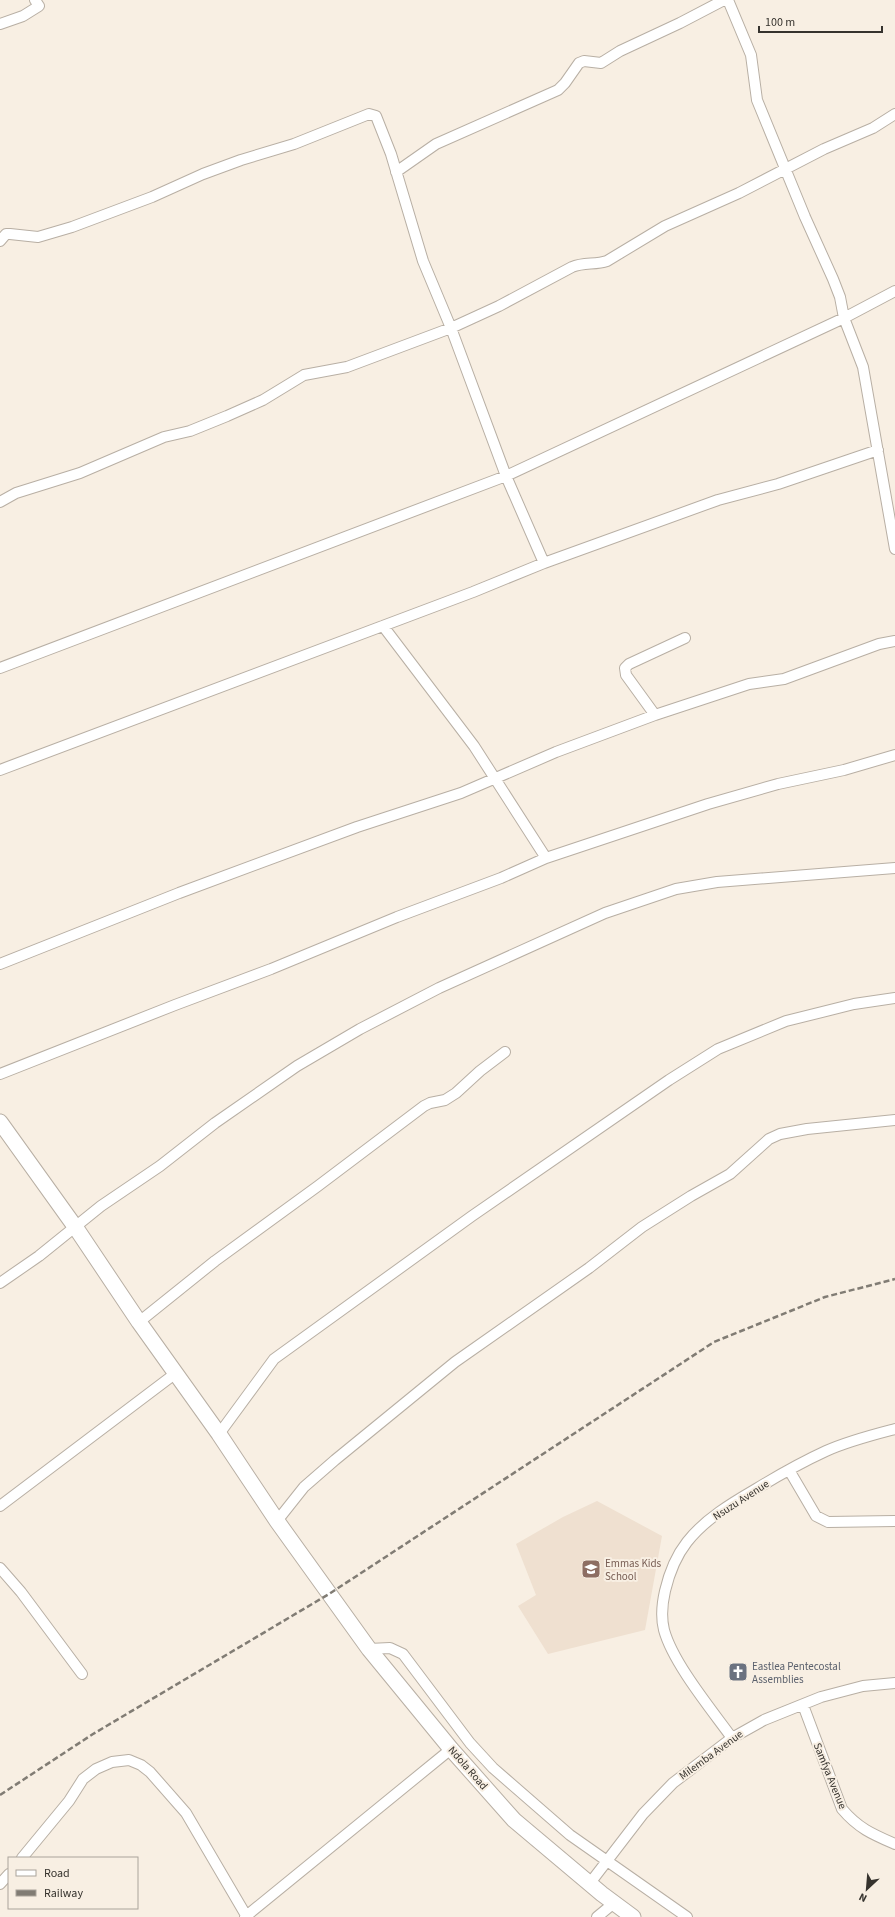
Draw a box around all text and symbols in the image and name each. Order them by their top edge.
scale bar [759,8,882,34]
text: 100 m [765,14,795,31]
street label: Nsuzu Avenue [710,1476,773,1524]
place label: Emmas Kids School [605,1556,662,1584]
school or university icon: Emmas Kids School [580,1558,602,1580]
place label: Eastlea Pentecostal Assemblies [752,1659,841,1687]
church icon: Eastlea Pentecostal Assemblies [727,1661,749,1683]
street label: Milemba Avenue [676,1726,746,1783]
street label: Samfya Avenue [810,1741,850,1812]
street label: Ndola Road [445,1743,491,1793]
legend [8,1857,138,1909]
text: Road [44,1865,70,1882]
north arrow [847,1869,887,1909]
text: Railway [44,1885,83,1902]
text: N [856,1889,869,1906]

